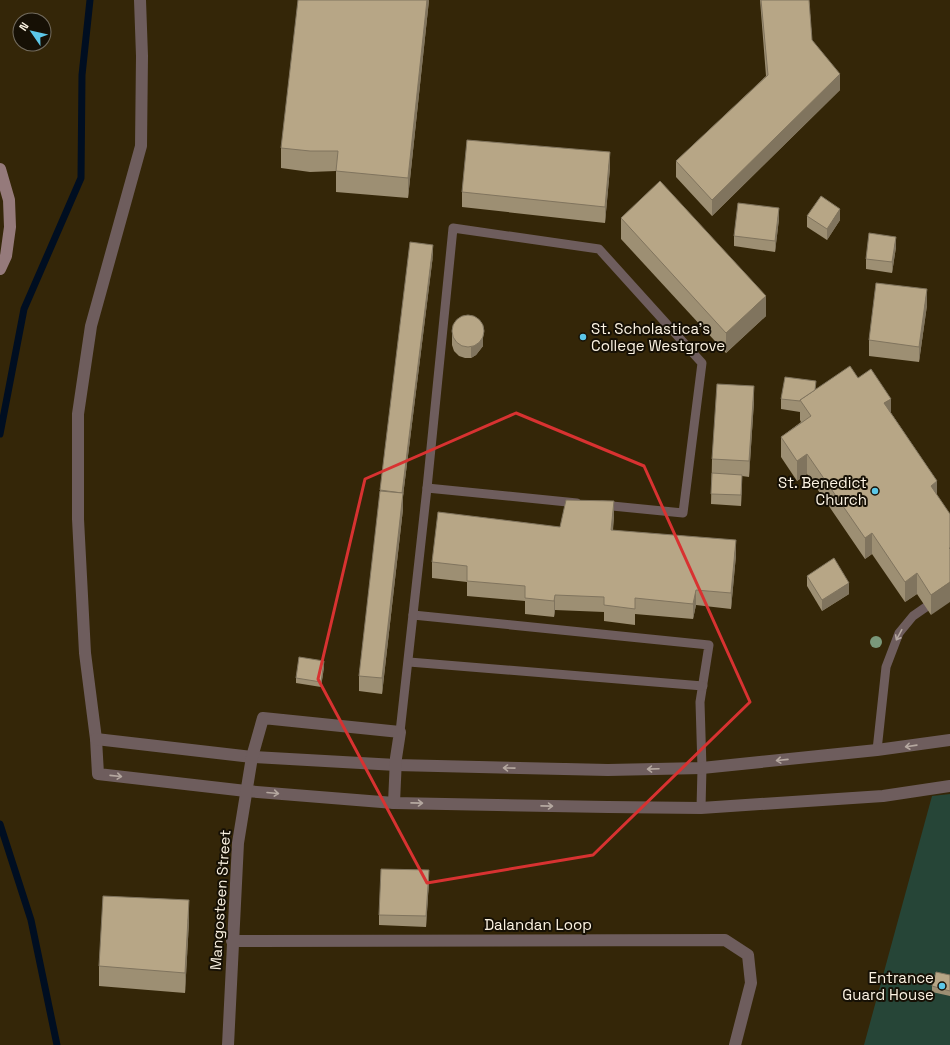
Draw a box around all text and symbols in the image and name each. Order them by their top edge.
north arrow [12,12,52,52]
text: N [16,19,32,33]
place label: St. Scholastica's College Westgrove [591,319,725,355]
marker: St. Scholastica's College Westgrove [578,332,588,342]
place label: St. Benedict Church [778,473,867,509]
marker: St. Benedict Church [870,486,880,496]
one-way arrow [895,629,902,641]
one-way arrow [905,742,918,749]
one-way arrow [776,756,789,763]
one-way arrow [503,764,516,772]
one-way arrow [647,765,660,773]
one-way arrow [109,773,122,780]
one-way arrow [266,790,279,797]
one-way arrow [410,799,423,807]
one-way arrow [540,802,553,810]
street label: Mangosteen Street [206,829,234,971]
street label: Dalandan Loop [484,915,592,934]
place label: Entrance Guard House [842,968,934,1004]
marker: Entrance Guard House [937,981,947,991]

